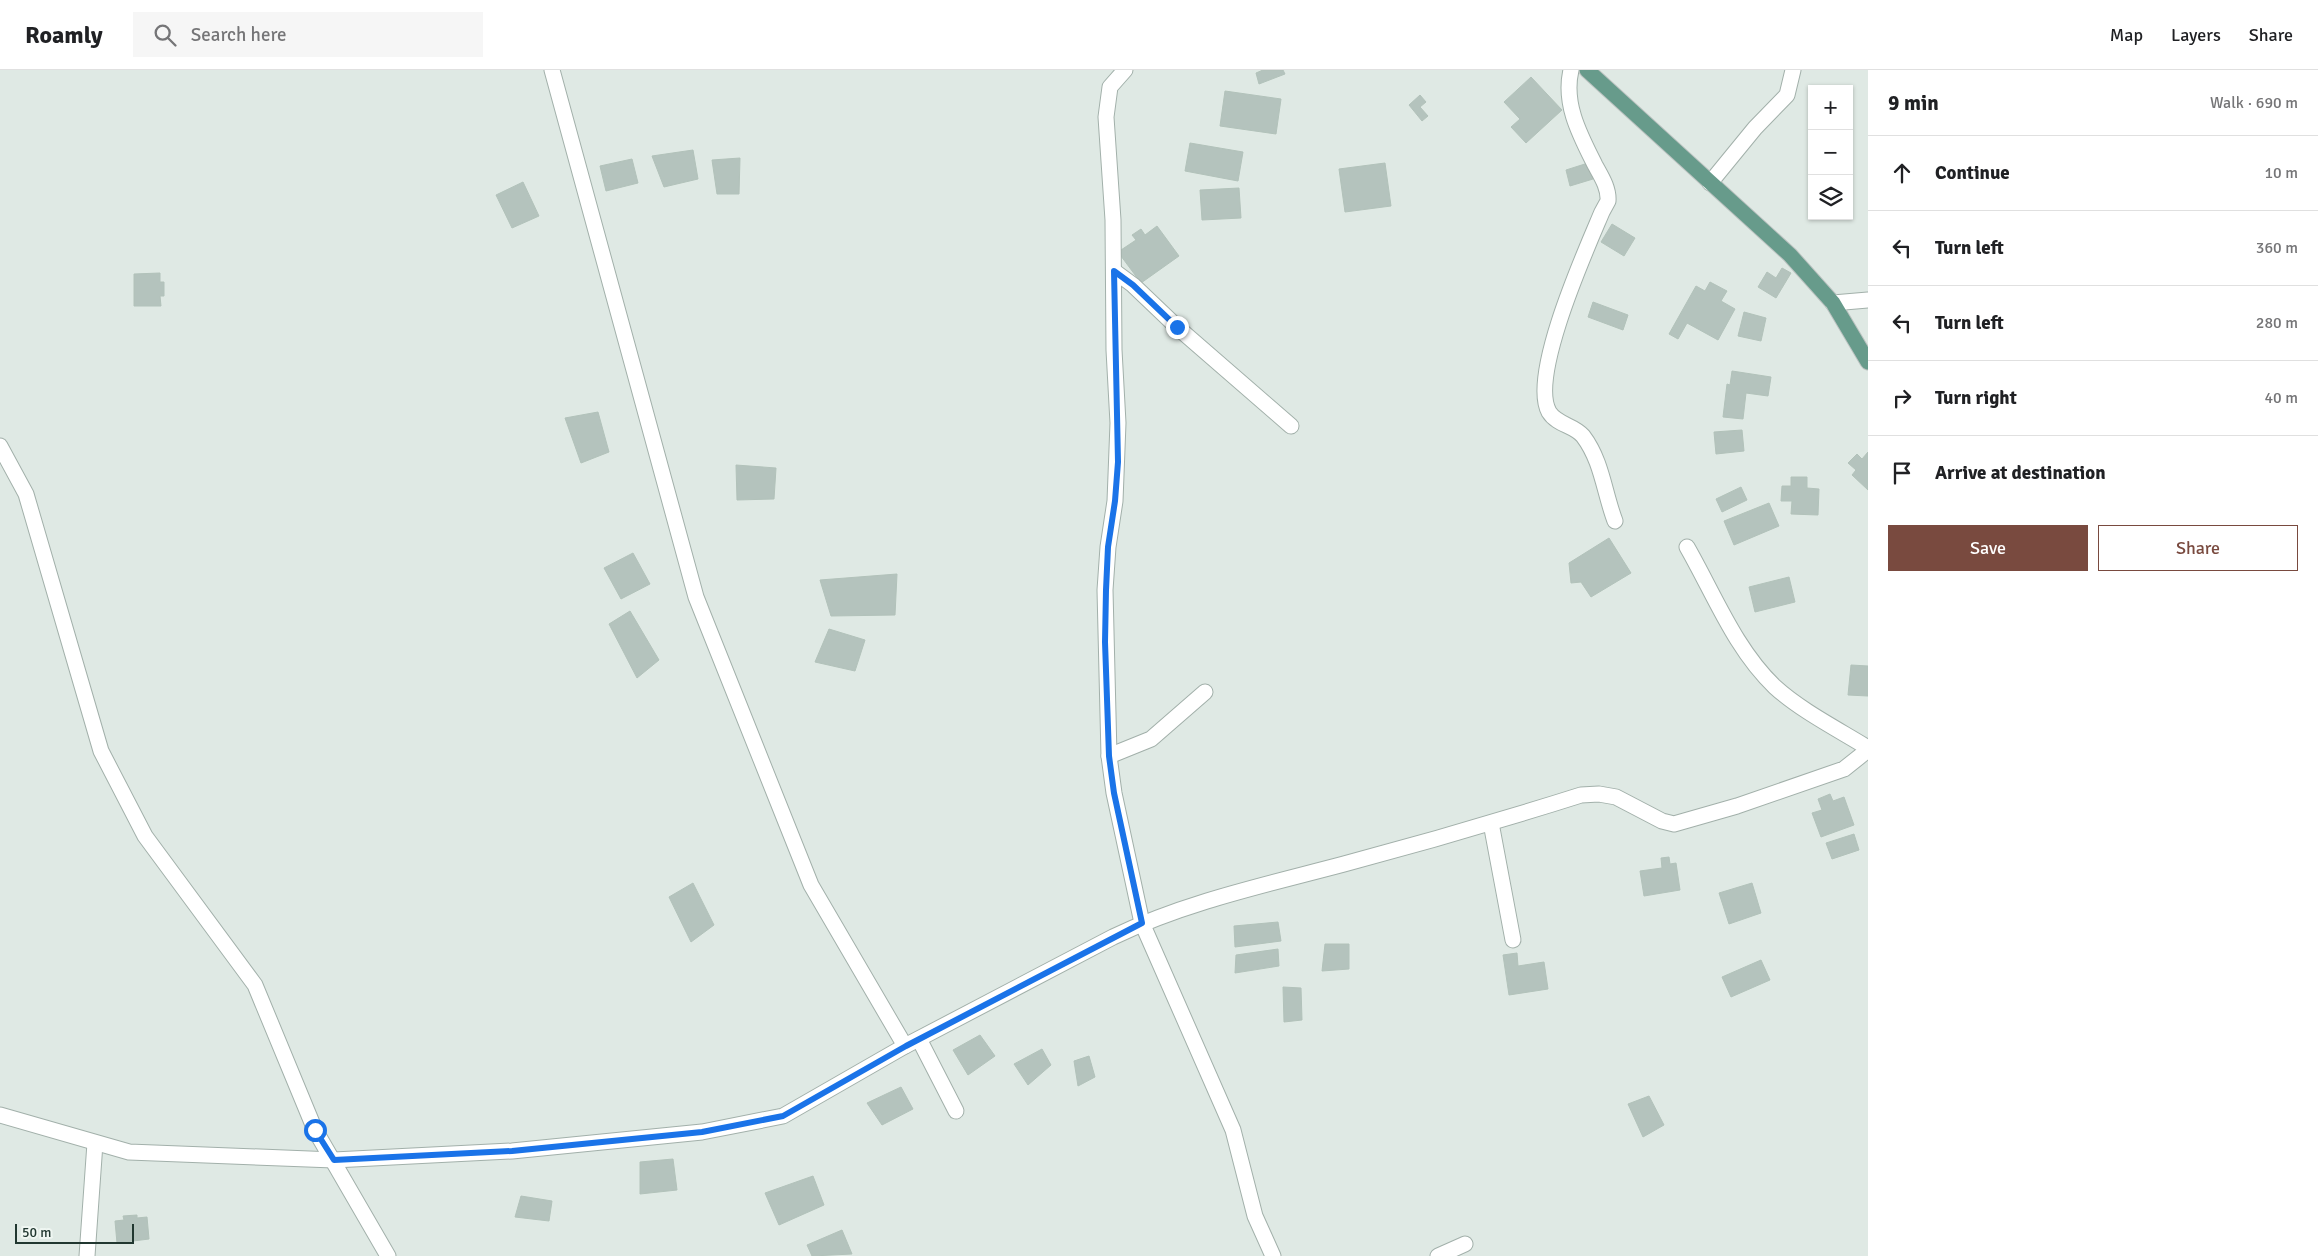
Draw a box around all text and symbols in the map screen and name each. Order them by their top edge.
search box [133,12,483,57]
text: Roamly [25,20,103,50]
icon: search [151,21,179,49]
text: Search here [191,23,287,47]
text: Map [2110,24,2143,46]
text: Layers [2171,24,2221,46]
text: Share [2249,24,2293,46]
map controls [1808,85,1853,220]
button: + [1808,85,1853,130]
text: 9 min [1888,90,1939,116]
text: Walk · 690 m [2210,93,2298,113]
button: − [1808,130,1853,175]
icon: ahead [1888,159,1916,187]
text: Continue [1935,161,2010,185]
text: 10 m [2264,163,2298,183]
button: layers [1808,175,1853,220]
icon: left [1888,234,1916,262]
text: Turn left [1935,236,2004,260]
text: 360 m [2256,238,2298,258]
icon: left [1888,309,1916,337]
text: Turn left [1935,311,2004,335]
text: 280 m [2256,313,2298,333]
route end [1166,316,1189,339]
icon: right [1888,384,1916,412]
text: Turn right [1935,386,2017,410]
text: 40 m [2264,388,2298,408]
icon: arrive [1888,459,1916,487]
text: Arrive at destination [1935,461,2106,485]
button: Save [1888,525,2088,571]
button: Share [2098,525,2298,571]
route start [304,1119,327,1142]
scale bar [15,1221,134,1244]
text: 50 m [22,1224,51,1241]

